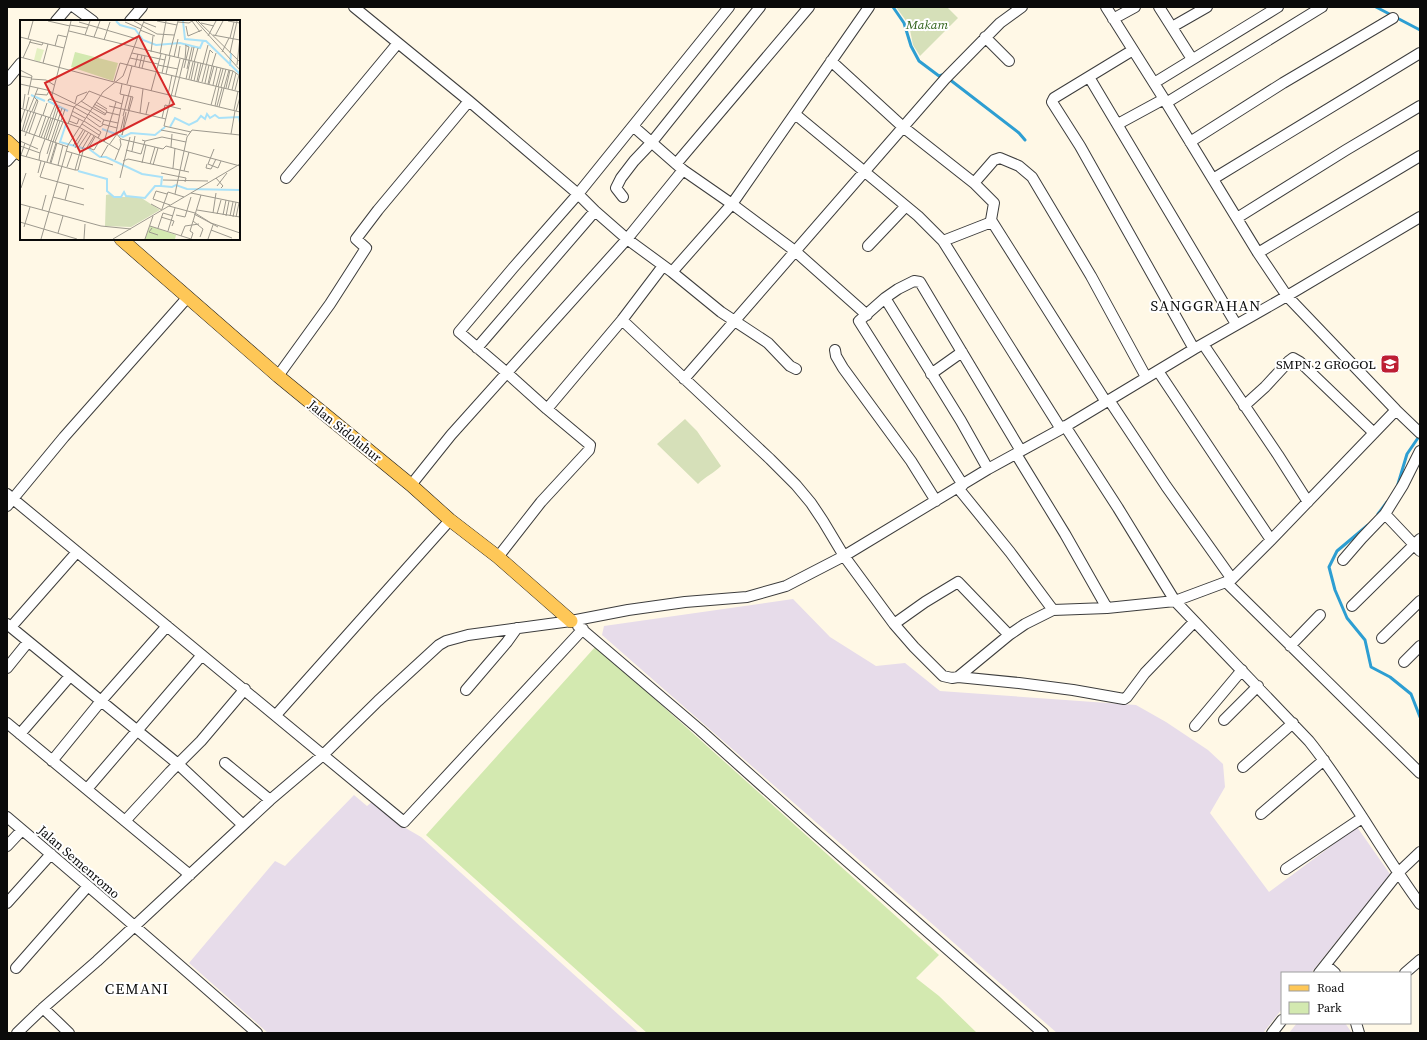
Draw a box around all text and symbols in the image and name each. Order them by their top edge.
park label: Makam [905,16,948,33]
inset map [20,20,240,240]
district label: SANGGRAHAN [1151,295,1261,316]
school or university icon: SMPN 2 GROGOL [1379,353,1401,375]
place label: SMPN 2 GROGOL [1276,356,1376,373]
street label: Jalan Sidoluhur [304,396,385,466]
street label: Jalan Semenromo [34,821,124,902]
legend [1281,972,1411,1024]
district label: CEMANI [105,978,169,999]
text: Road [1317,980,1344,996]
text: Park [1317,1000,1342,1016]

